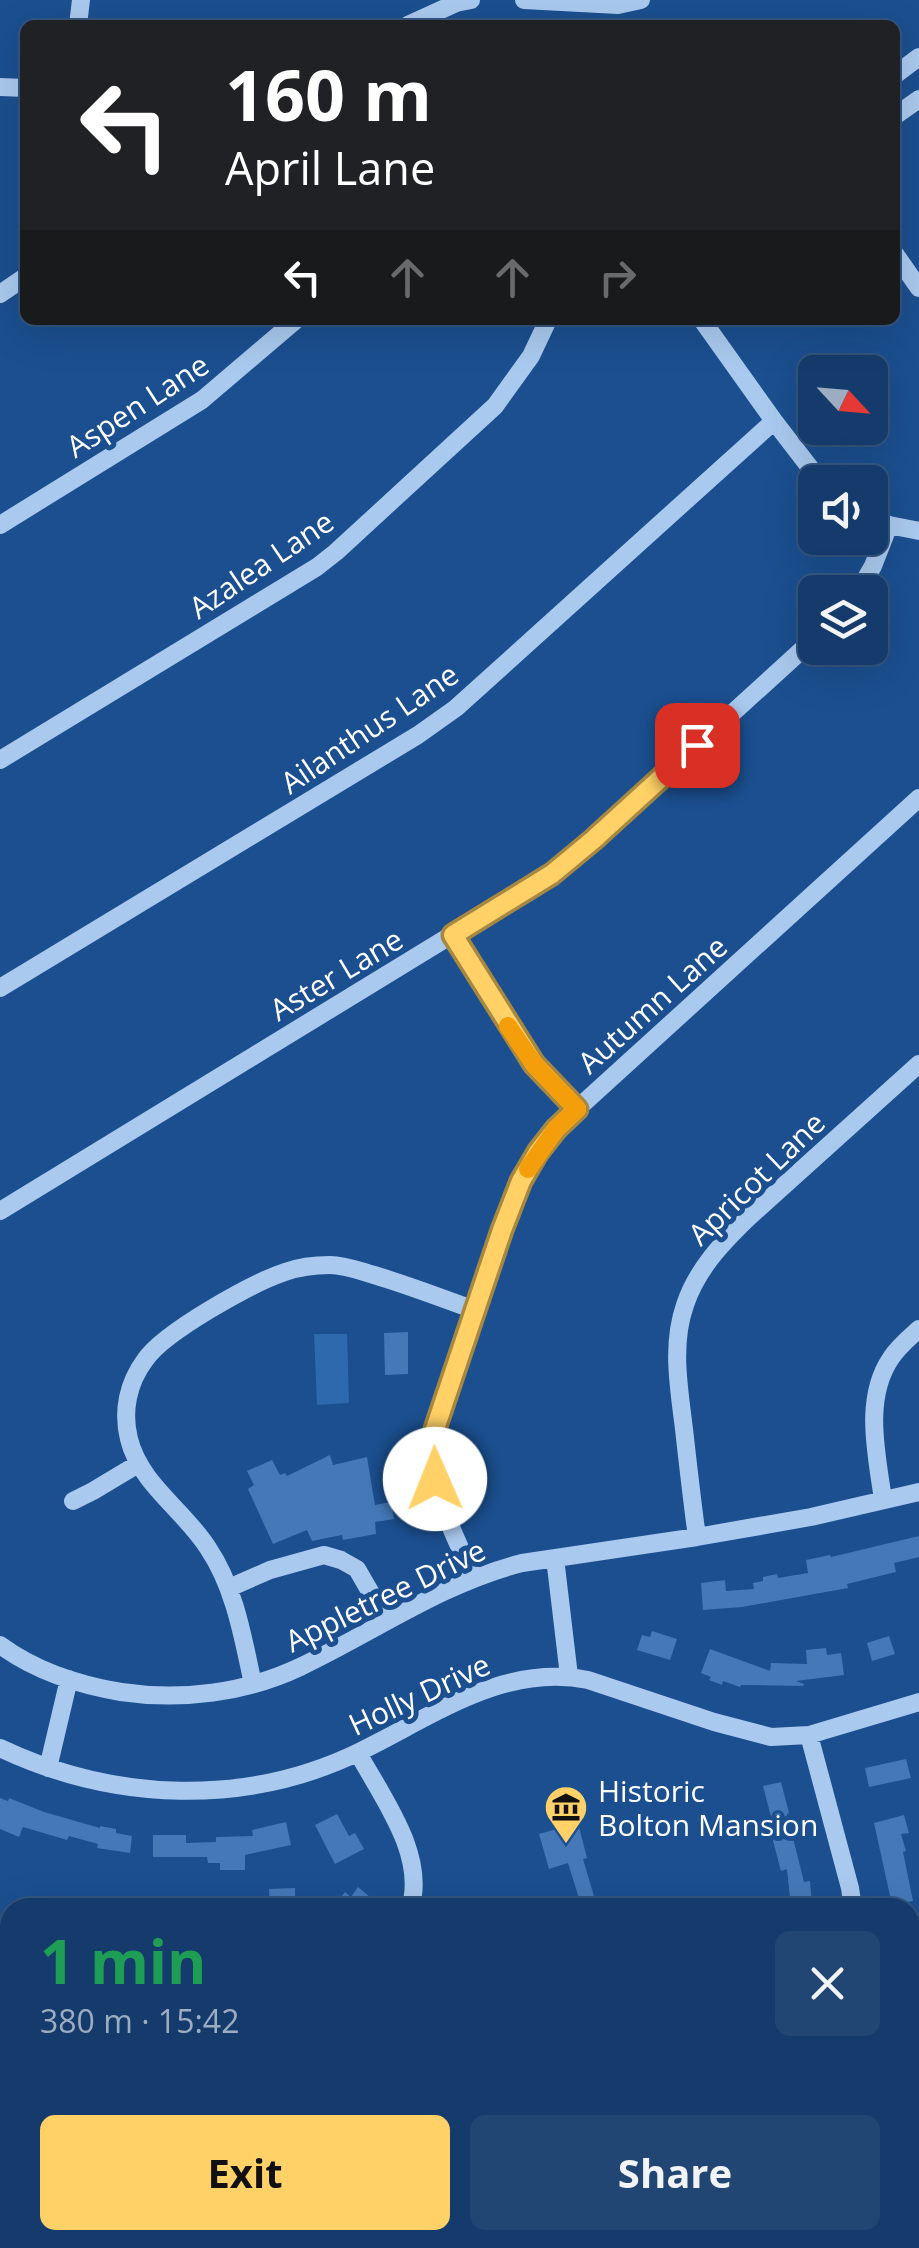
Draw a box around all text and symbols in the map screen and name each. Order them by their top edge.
text: 160 m [225,46,432,142]
icon: left [60,60,190,190]
text: April Lane [225,137,435,198]
icon: left [275,250,330,305]
icon: ahead [380,250,435,305]
icon: ahead [485,250,540,305]
icon: right [590,250,645,305]
street label: Aspen Lane [58,344,216,466]
north arrow [798,355,888,445]
map controls [798,355,888,665]
button: sound [798,465,888,555]
street label: Azalea Lane [181,501,341,627]
button: layers [798,575,888,665]
street label: Ailanthus Lane [272,653,466,803]
pin [655,703,740,788]
icon: arrive [670,718,725,773]
street label: Aster Lane [262,918,410,1030]
street label: Autumn Lane [568,926,736,1082]
street label: Apricot Lane [679,1102,833,1254]
position arrow [383,1427,487,1531]
street label: Appletree Drive [278,1529,492,1661]
street label: Holly Drive [342,1643,496,1745]
place label: Historic Bolton Mansion [598,1770,818,1845]
museum icon: Historic Bolton Mansion [543,1784,589,1845]
text: 1 min [40,1920,207,2002]
button: close [775,1931,880,2036]
text: 380 m · 15:42 [40,1999,239,2042]
button: Exit [40,2115,450,2230]
button: Share [470,2115,880,2230]

